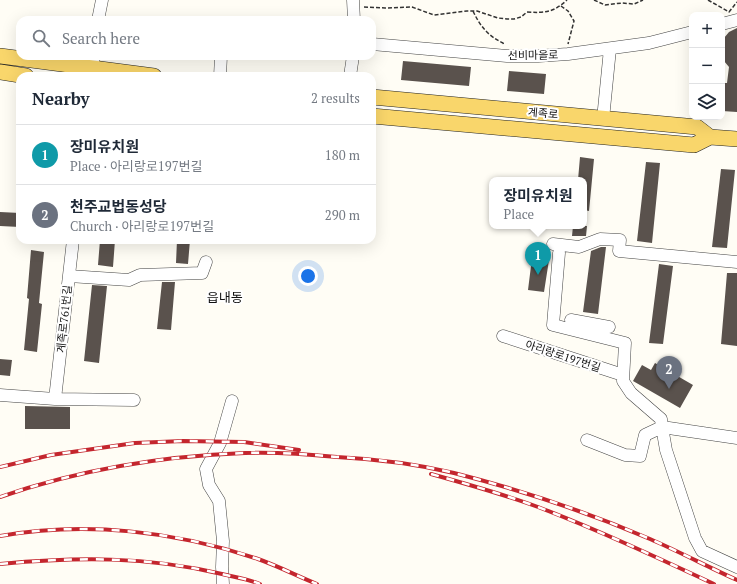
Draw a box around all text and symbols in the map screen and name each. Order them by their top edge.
map controls [689,12,725,120]
button: + [689,12,725,48]
search box [16,16,376,60]
icon: search [30,27,52,49]
text: Search here [62,28,140,48]
street label: 선비마을로 [508,48,558,62]
button: − [689,48,725,84]
button: layers [689,84,725,120]
text: Nearby [32,87,90,110]
text: 2 results [311,89,360,107]
street label: 계족로 [527,105,559,121]
text: 장미유치원 [70,136,139,156]
text: 1 [41,146,49,164]
text: 180 m [325,146,360,164]
text: Place · 아리랑로197번길 [70,157,203,175]
popup [489,177,587,229]
text: 장미유치원 [503,185,573,205]
text: 천주교법동성당 [70,196,167,216]
text: Place [503,205,534,223]
text: 2 [41,206,49,224]
text: 290 m [325,206,360,224]
text: Church · 아리랑로197번길 [70,217,214,235]
pin: 1 [525,242,551,275]
your location [298,266,318,286]
street label: 계족로761번길 [53,284,75,354]
district label: 읍내동 [207,288,243,306]
street label: 아리랑로197번길 [524,337,602,375]
pin: 2 [656,356,682,389]

